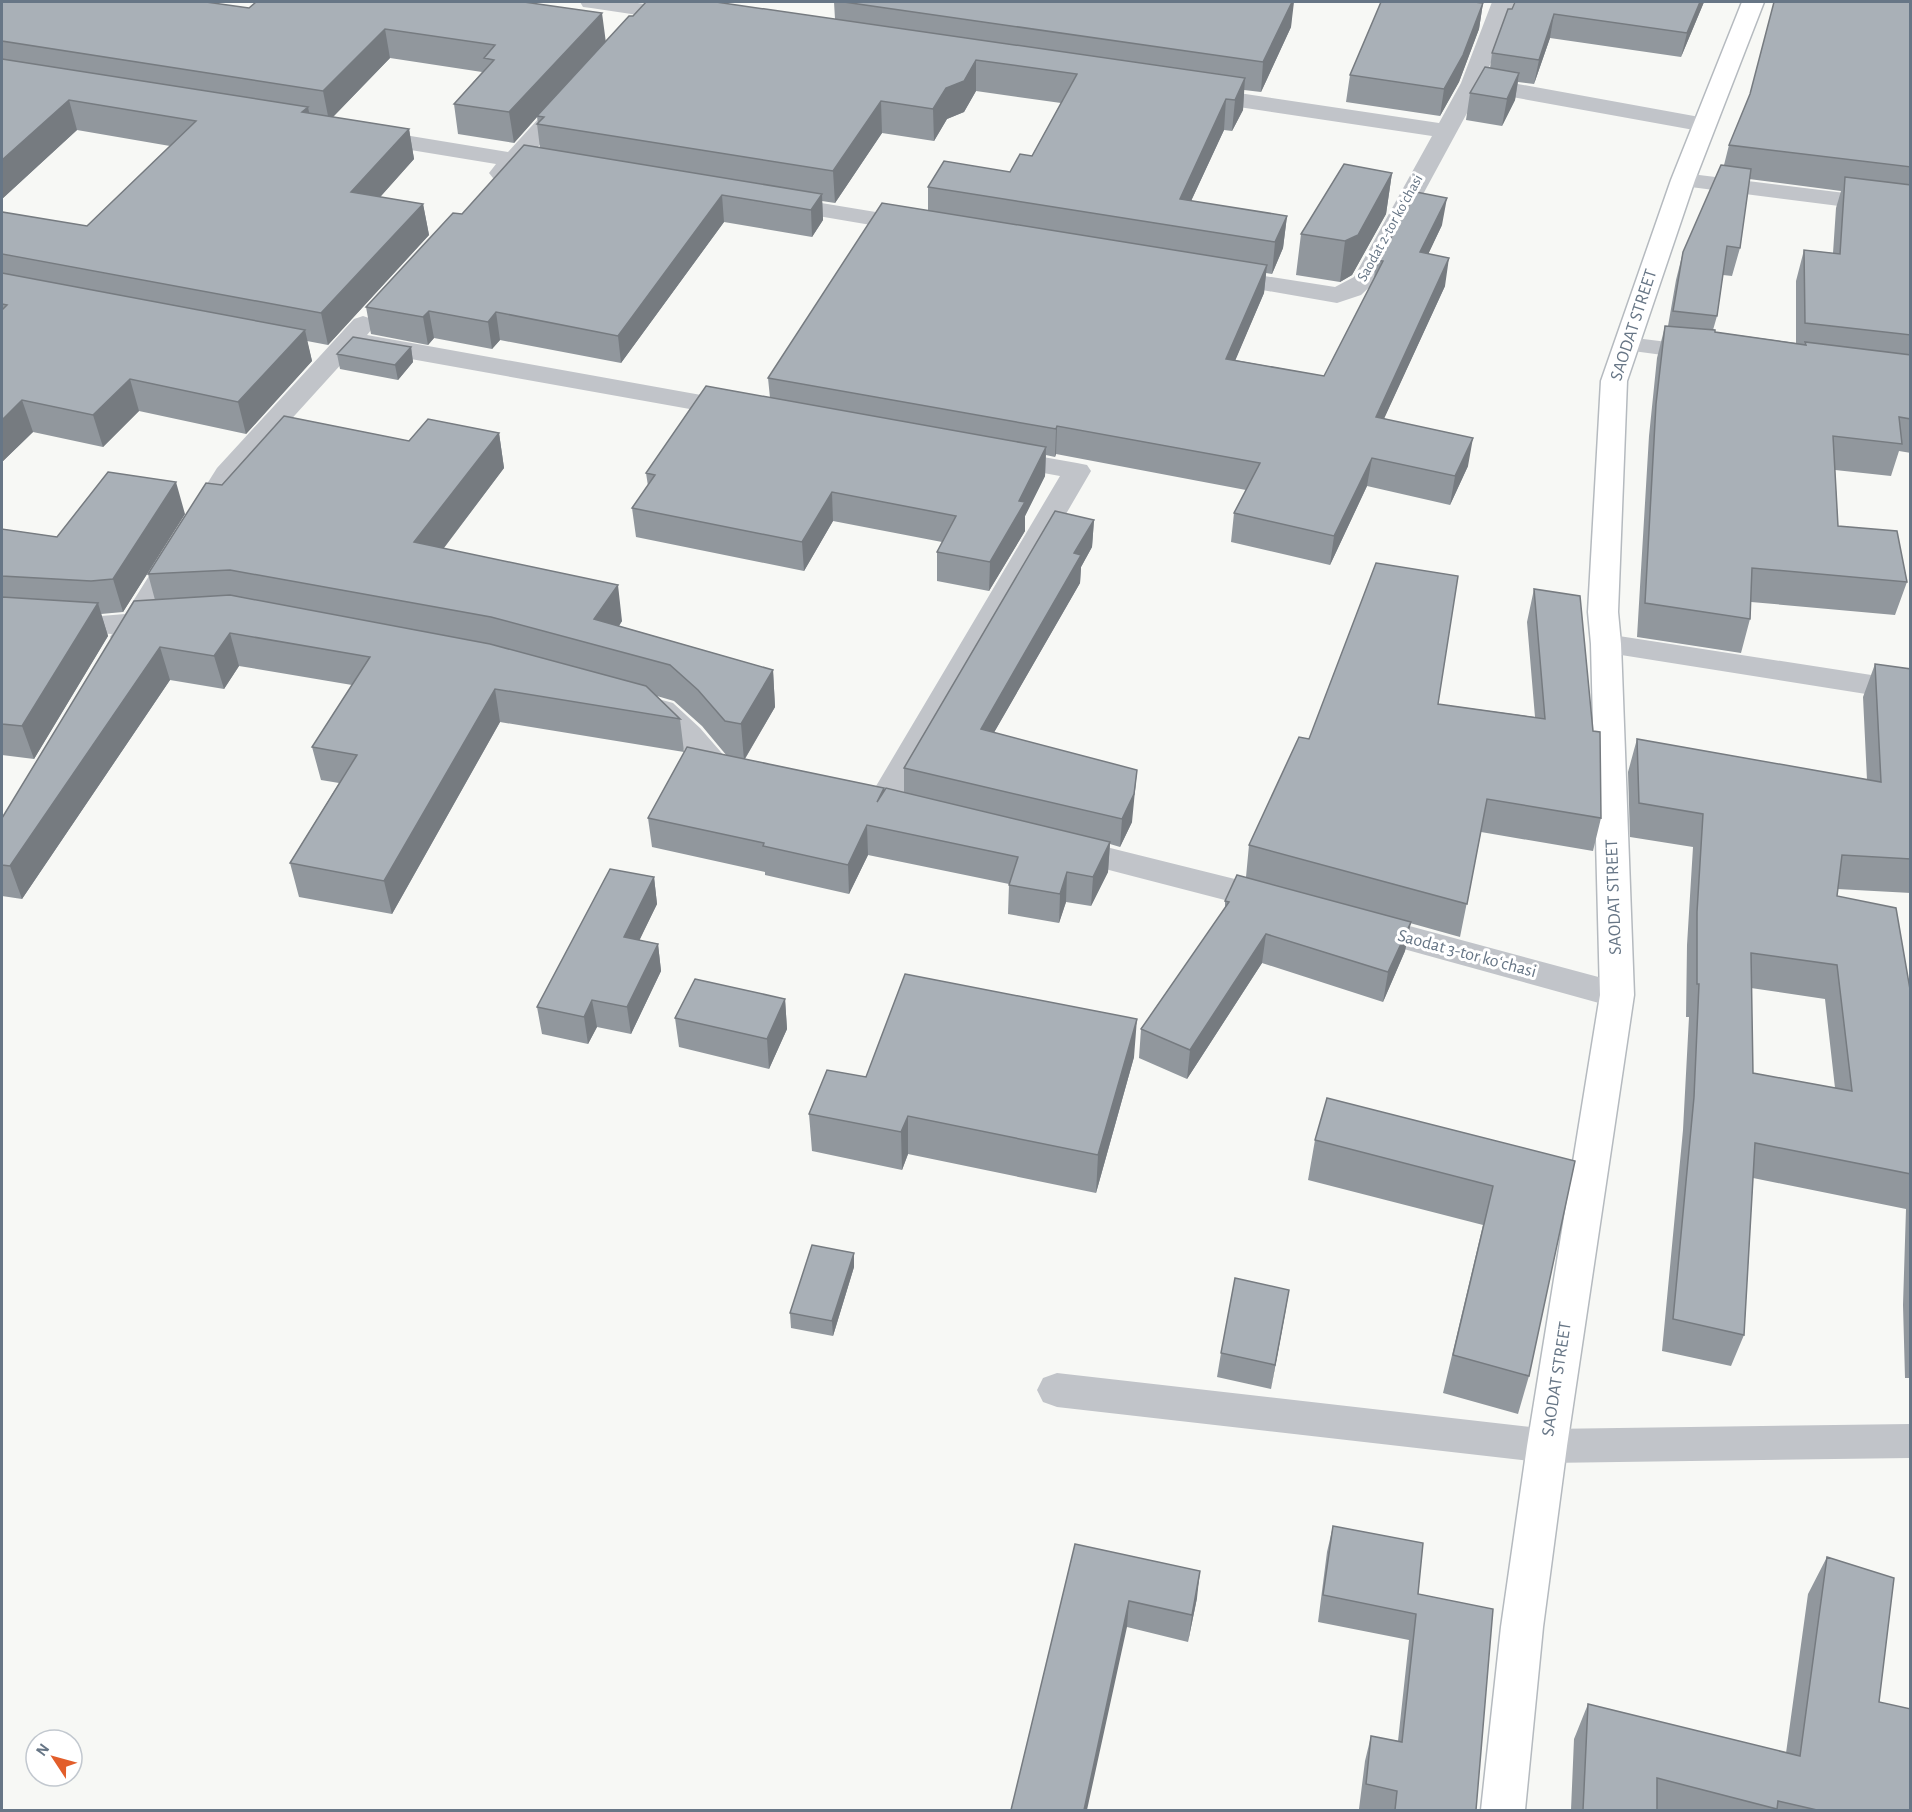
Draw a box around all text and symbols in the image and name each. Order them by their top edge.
street label: Saodat 2-tor koʻchasi [1354,172,1426,284]
street label: SAODAT STREET [1608,267,1661,383]
street label: SAODAT STREET [1603,839,1625,955]
street label: Saodat 3-tor koʻchasi [1396,927,1538,981]
street label: SAODAT STREET [1539,1320,1575,1438]
north arrow [24,1728,84,1788]
text: N [33,1741,52,1759]

